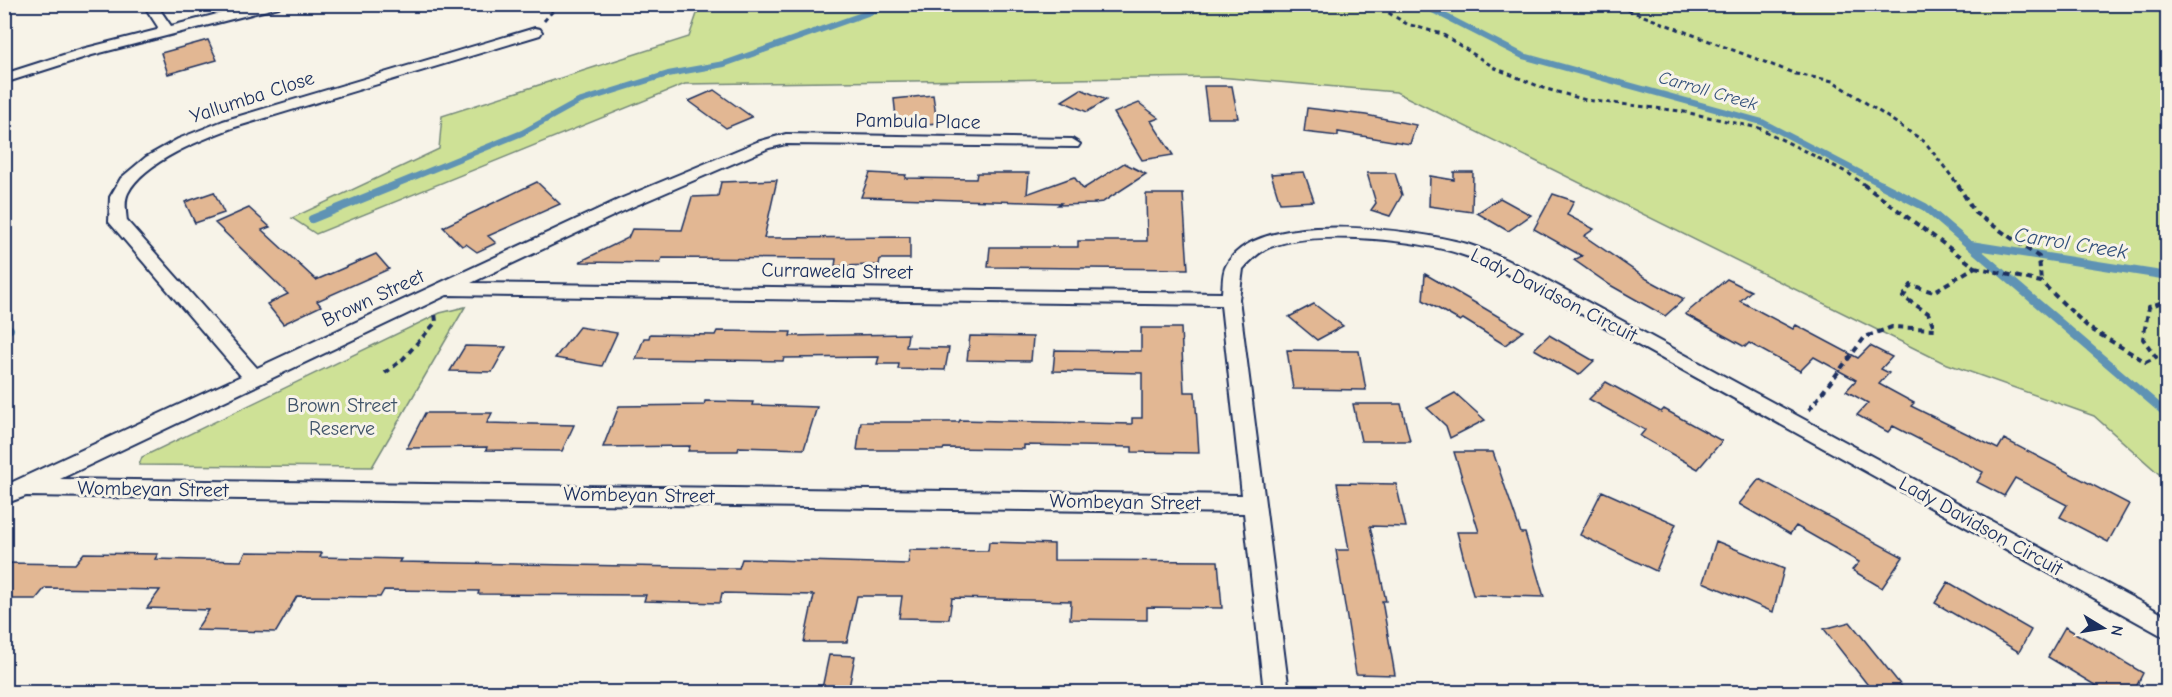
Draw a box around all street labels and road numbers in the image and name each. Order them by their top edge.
street label: Yallumba Close [187,66,317,128]
street label: Pambula Place [855,108,981,134]
street label: Lady Davidson Circuit [1467,243,1642,347]
street label: Curraweela Street [761,258,914,284]
street label: Brown Street [318,264,429,332]
street label: Lady Davidson Circuit [1895,471,2068,581]
street label: Wombeyan Street [77,476,230,502]
street label: Wombeyan Street [563,482,716,508]
street label: Wombeyan Street [1049,489,1202,515]

